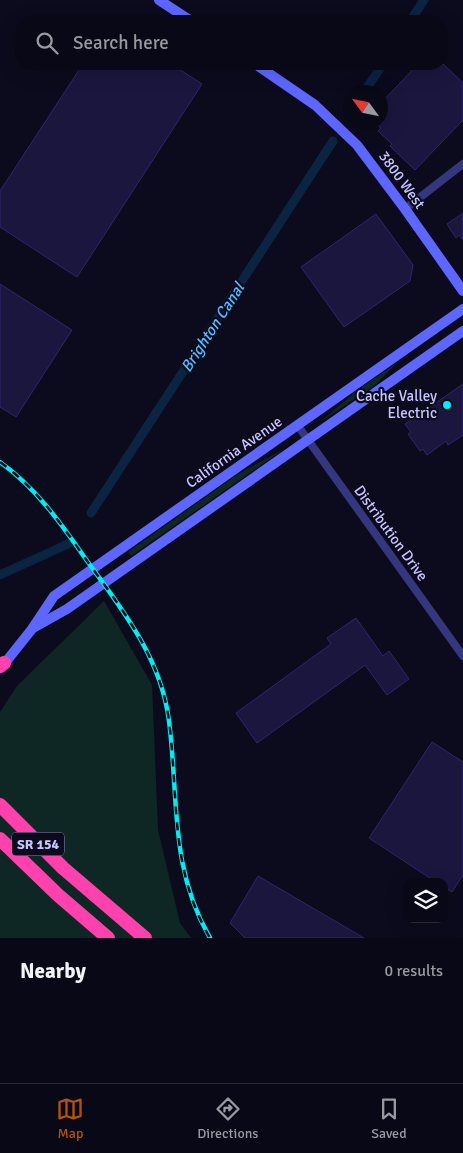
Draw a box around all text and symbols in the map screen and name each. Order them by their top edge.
search box [15,15,448,70]
icon: search [33,29,61,57]
text: Search here [73,31,169,55]
north arrow [343,85,388,130]
street label: 3800 West [375,148,429,212]
water label: Brighton Canal [177,278,250,376]
place label: Cache Valley Electric [356,387,437,422]
marker: Cache Valley Electric [441,399,453,411]
street label: California Avenue [182,412,286,492]
street label: Distribution Drive [350,482,432,584]
road number: SR 154 [12,832,64,856]
map controls [403,878,448,923]
button: layers [403,878,448,923]
text: Nearby [20,958,86,984]
text: 0 results [384,961,443,981]
tab: Map [56,1095,84,1142]
tab: Directions [197,1095,258,1142]
tab: Saved [371,1095,407,1142]

